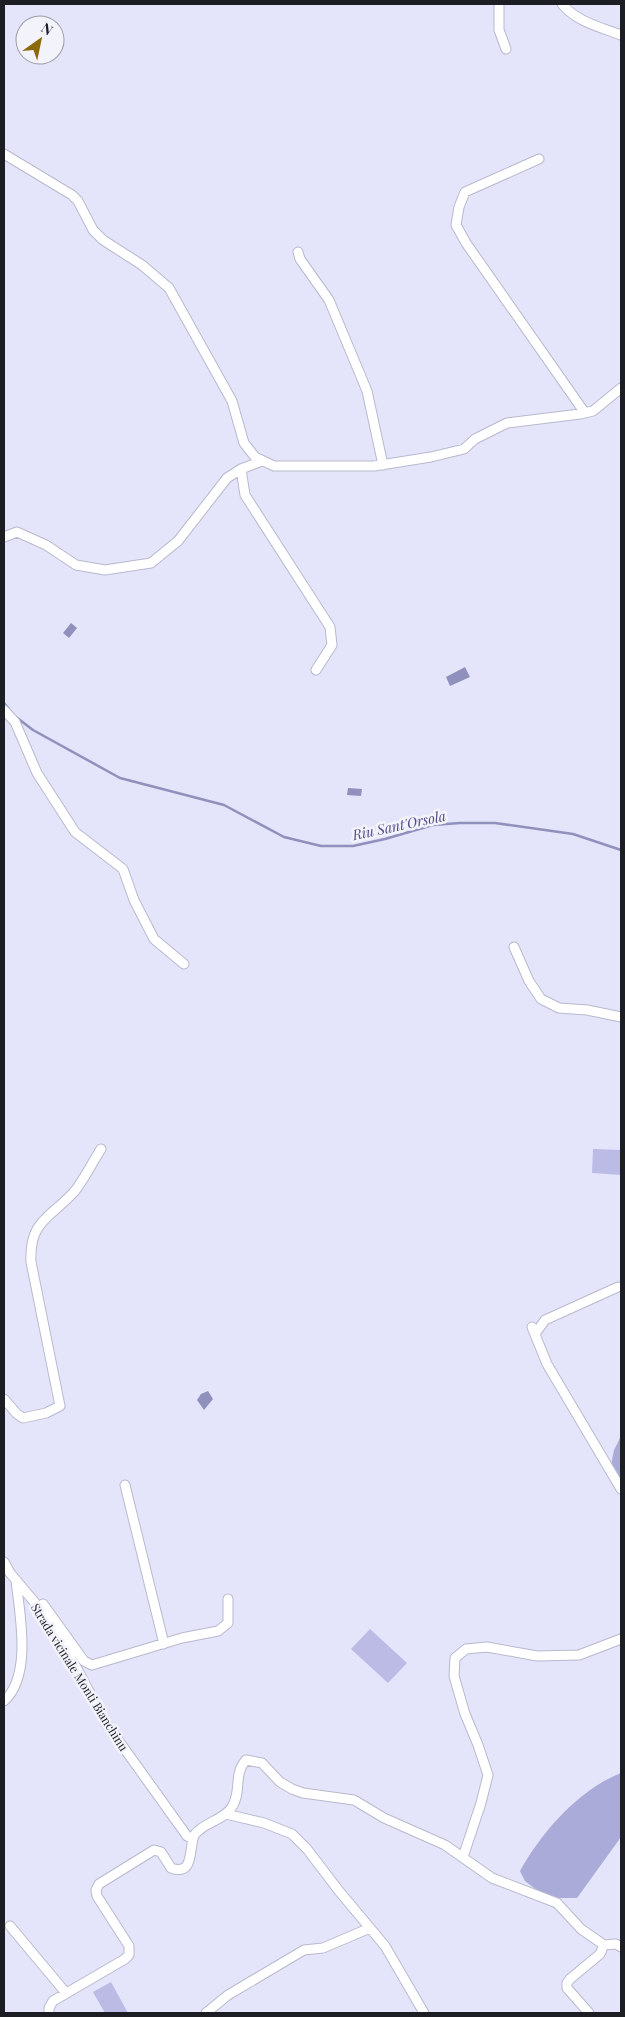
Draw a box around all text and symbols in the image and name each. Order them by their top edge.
north arrow [15,15,65,65]
text: N [38,18,57,39]
water label: Riu Sant'Orsola [350,806,447,844]
street label: Strada vicinale Monti Bianchinu [28,1600,132,1754]

